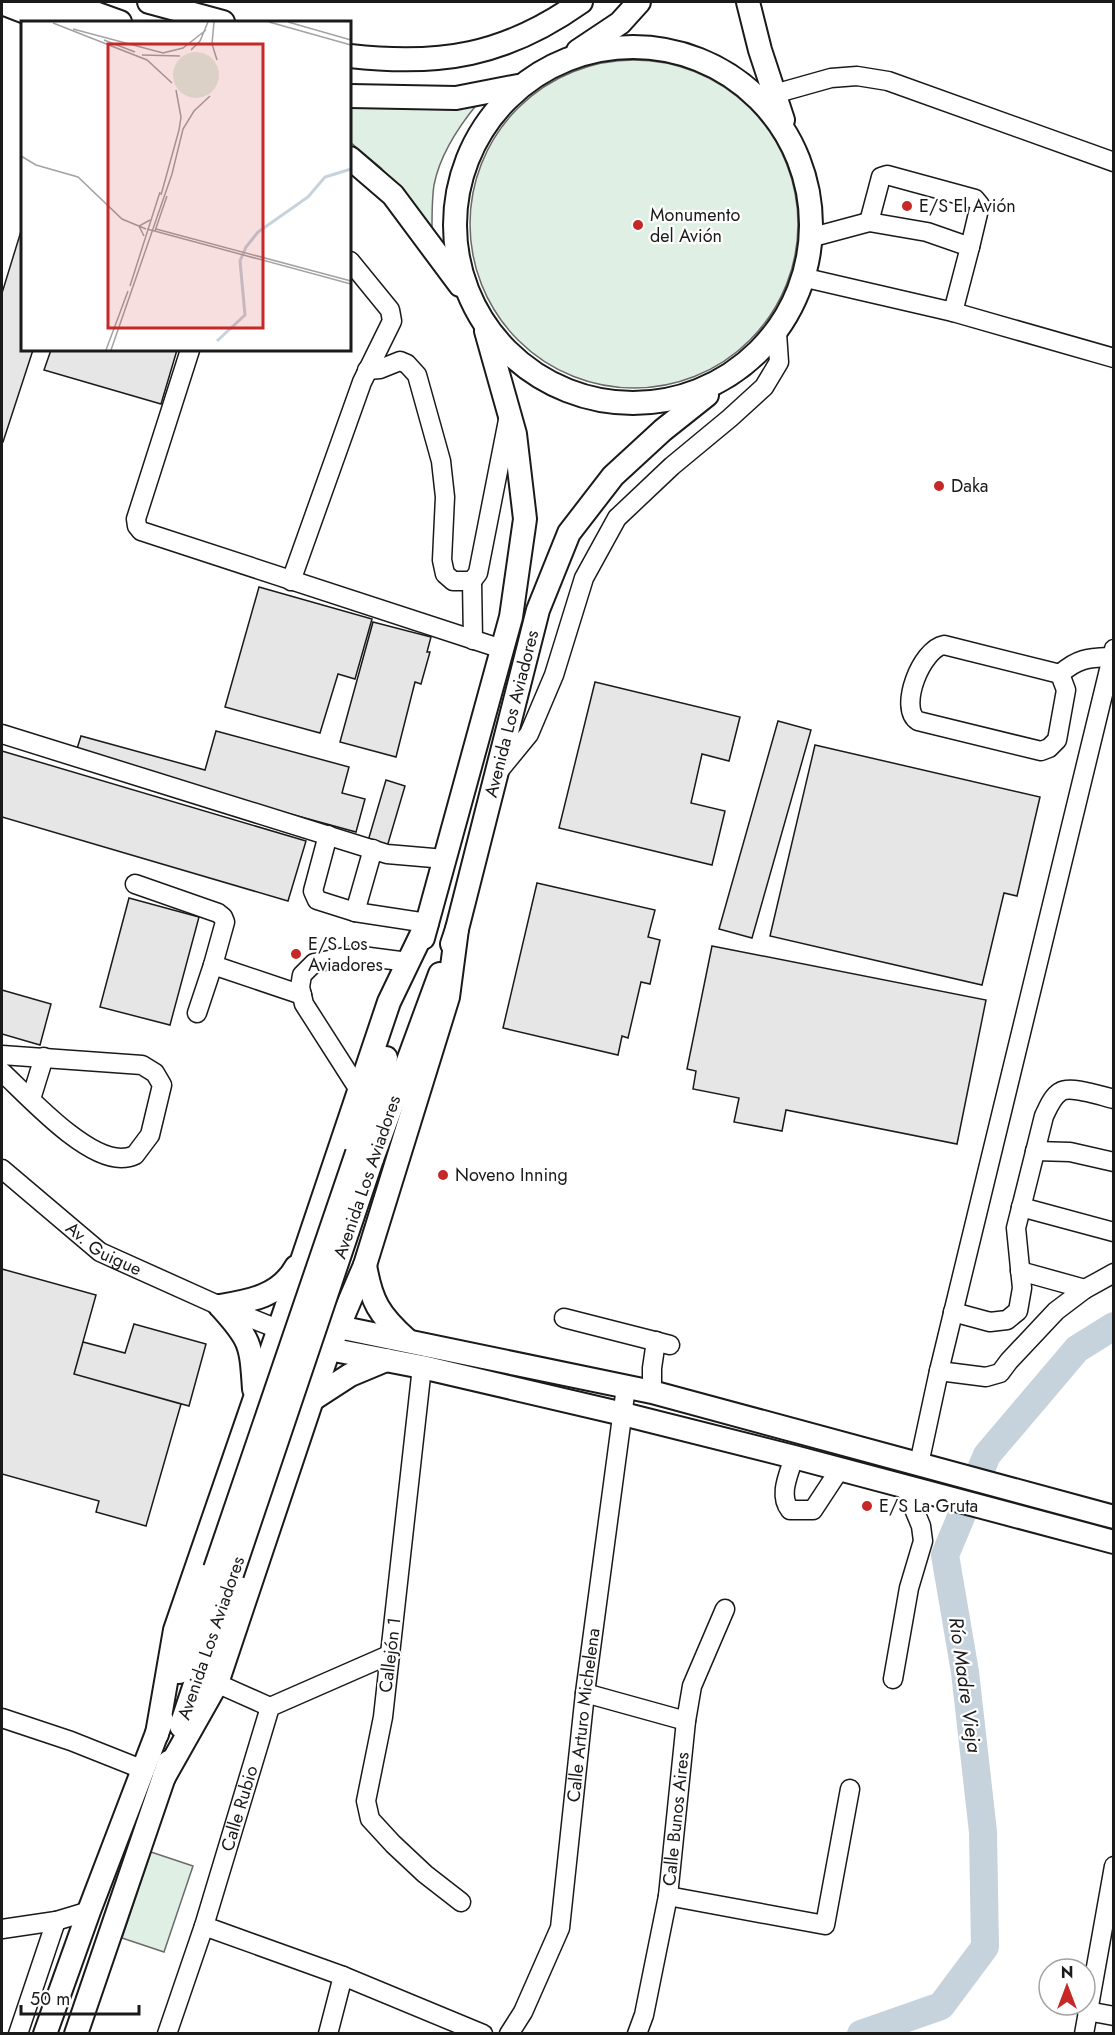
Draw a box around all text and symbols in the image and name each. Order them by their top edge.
inset map [21,21,351,351]
place label: E/S El Avión [919,193,1016,219]
marker: E/S El Avión [900,199,914,213]
place label: Monumento del Avión [650,202,740,249]
marker: Monumento del Avión [631,218,645,232]
place label: Daka [951,473,988,499]
marker: Daka [932,479,946,493]
street label: Avenida Los Aviadores [478,627,545,800]
place label: E/S Los Aviadores [308,931,383,978]
marker: E/S Los Aviadores [289,947,303,961]
street label: Avenida Los Aviadores [327,1092,407,1262]
place label: Noveno Inning [455,1162,568,1188]
marker: Noveno Inning [436,1168,450,1182]
street label: Av. Guigue [60,1215,146,1282]
place label: E/S La Gruta [879,1493,978,1519]
marker: E/S La Gruta [860,1499,874,1513]
street label: Avenida Los Aviadores [171,1553,251,1723]
water label: Río Madre Vieja [941,1615,989,1755]
street label: Callejón 1 [372,1616,408,1694]
street label: Calle Arturo Michelena [560,1626,607,1804]
street label: Calle Bunos Aires [656,1751,696,1887]
street label: Calle Rubio [214,1762,265,1854]
north arrow [1037,1957,1097,2017]
text: N [1061,1961,1073,1984]
scale bar [21,1978,140,2016]
text: 50 m [30,1986,70,2012]

